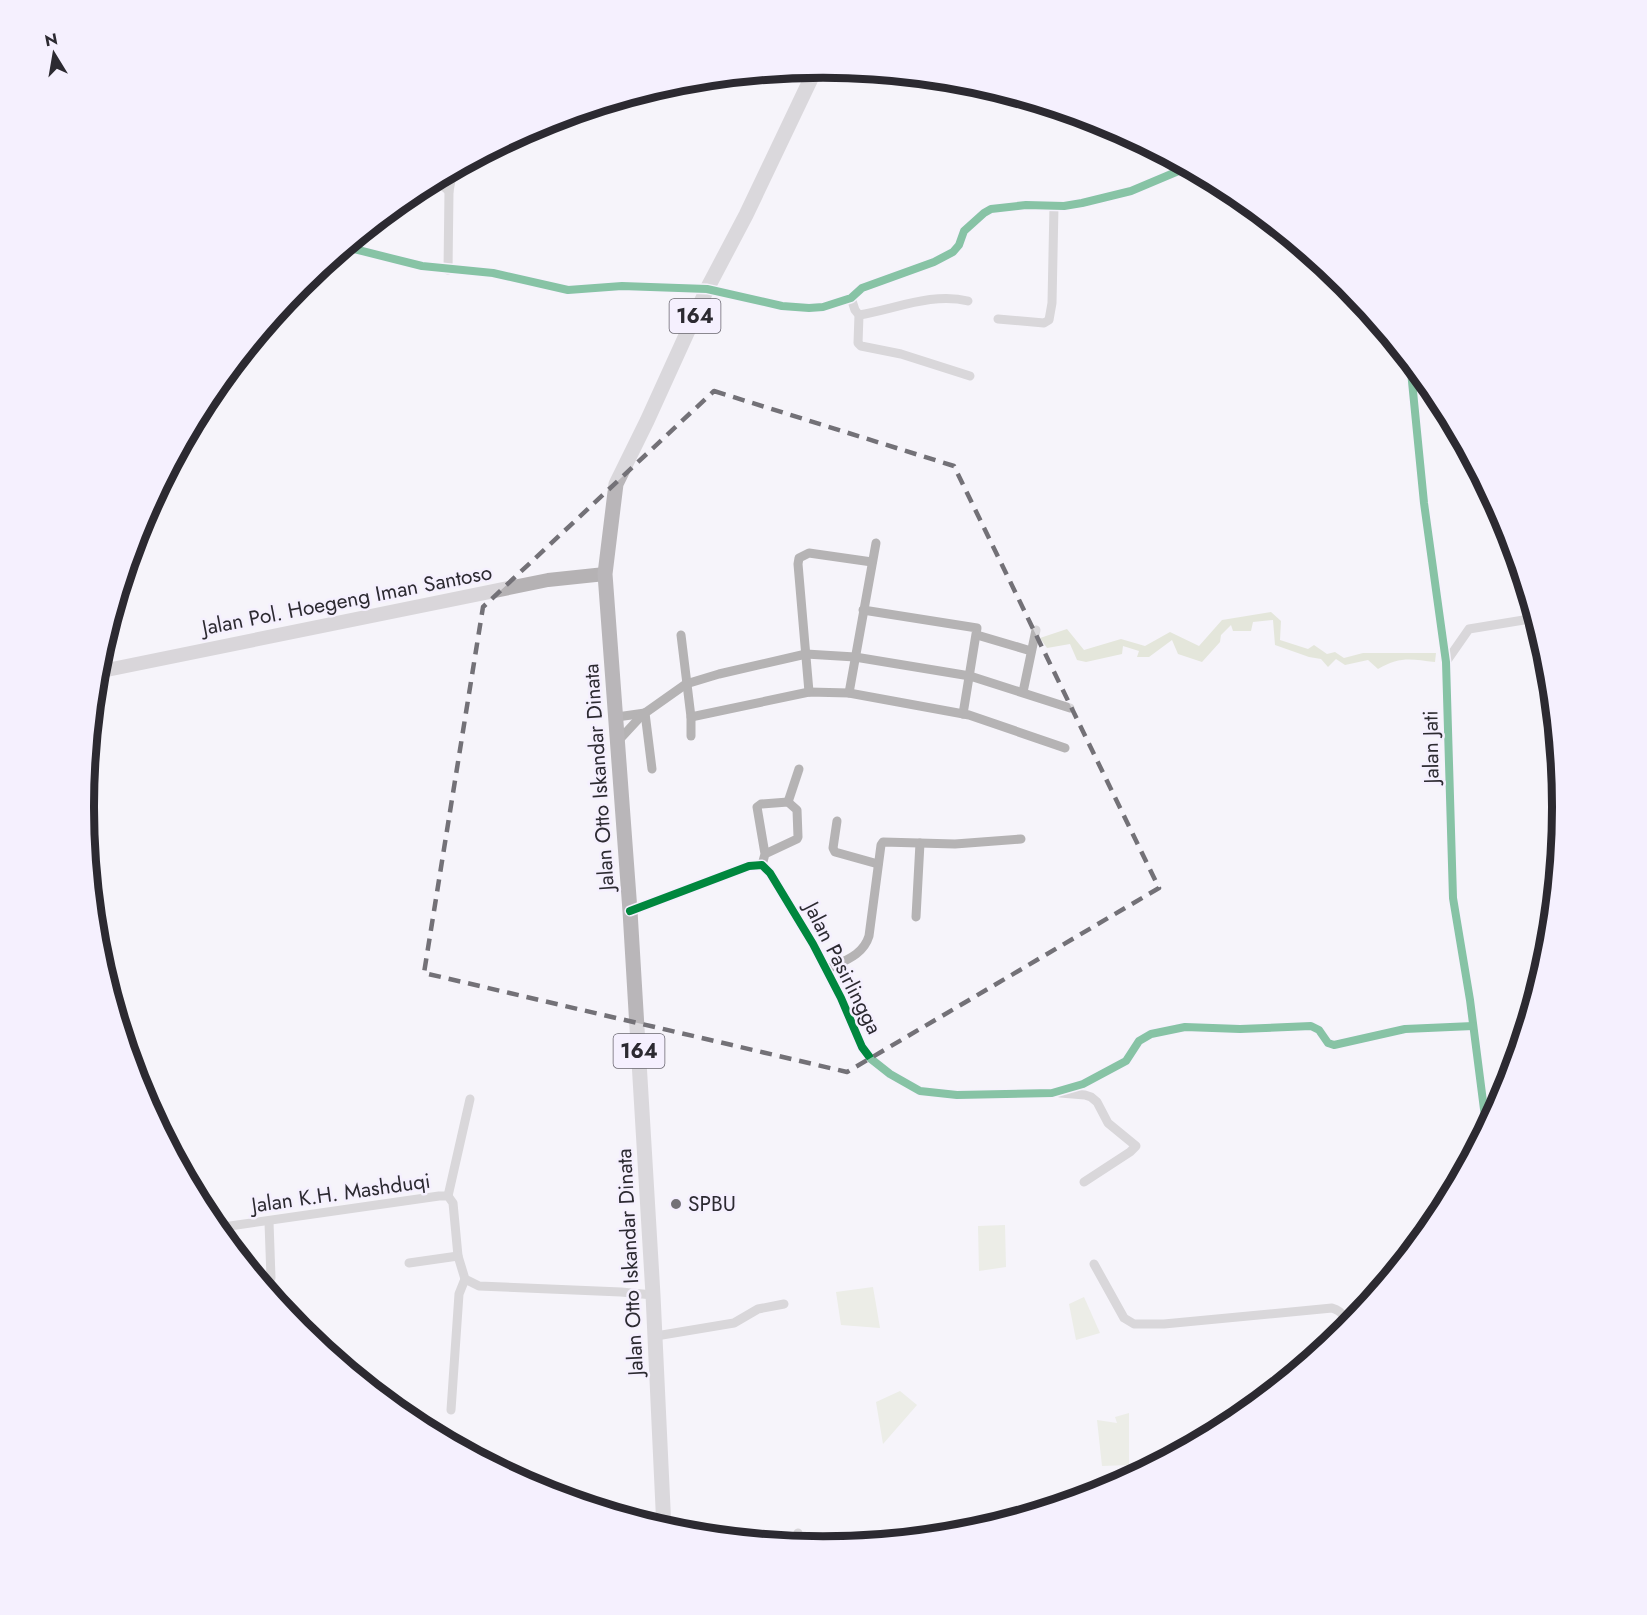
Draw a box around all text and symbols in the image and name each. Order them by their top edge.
north arrow [24,24,84,84]
text: N [43,27,60,52]
road number: 164 [670,299,720,333]
street label: Jalan Pol. Hoegeng Iman Santoso [197,557,494,643]
street label: Jalan Otto Iskandar Dinata [576,663,622,894]
street label: Jalan Jati [1415,710,1447,787]
street label: Jalan Pasirlingga [795,894,889,1039]
road number: 164 [614,1034,664,1068]
street label: Jalan Otto Iskandar Dinata [609,1148,651,1379]
street label: Jalan K.H. Mashduqi [247,1166,432,1221]
place label: SPBU [688,1189,736,1219]
marker: SPBU [669,1197,683,1211]

